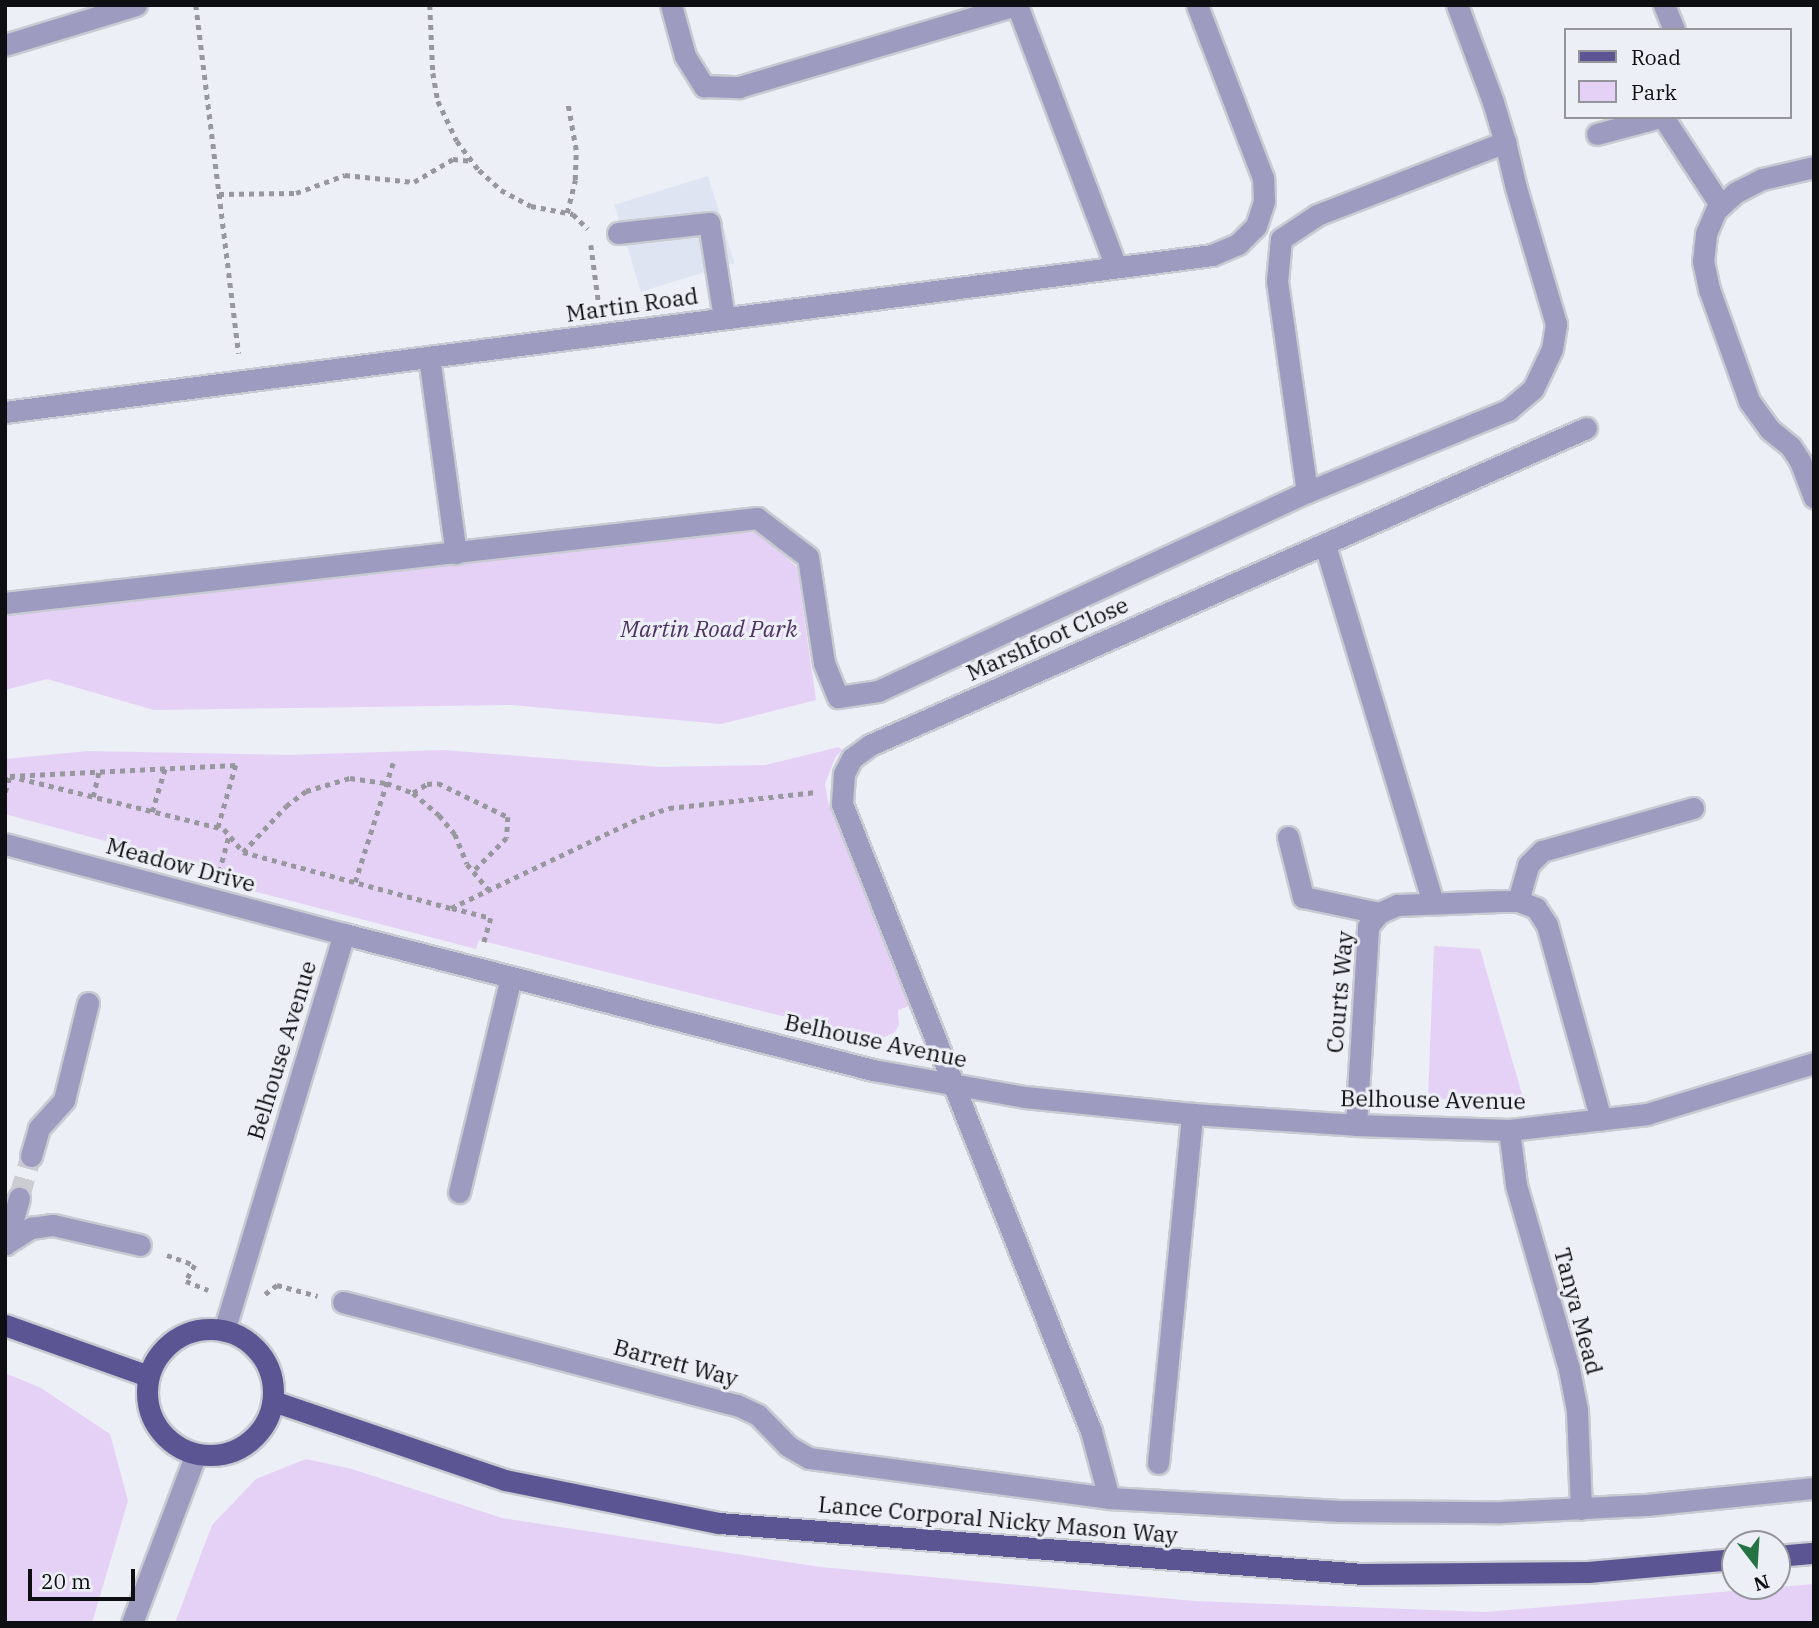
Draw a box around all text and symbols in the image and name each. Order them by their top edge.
legend [1563,28,1791,119]
text: Road [1631,43,1681,71]
text: Park [1631,78,1677,106]
street label: Martin Road [564,281,700,327]
street label: Marshfoot Close [962,590,1132,686]
park label: Martin Road Park [621,614,797,642]
street label: Meadow Drive [103,831,259,897]
street label: Courts Way [1320,930,1358,1054]
street label: Belhouse Avenue [241,957,321,1143]
street label: Belhouse Avenue [782,1007,970,1073]
street label: Belhouse Avenue [1340,1084,1526,1114]
street label: Tanya Mead [1549,1245,1609,1377]
street label: Barrett Way [611,1332,741,1392]
street label: Lance Corporal Nicky Mason Way [817,1490,1179,1548]
north arrow [1721,1530,1791,1600]
scale bar [32,1554,138,1598]
text: 20 m [41,1567,91,1595]
text: N [1751,1569,1772,1597]

